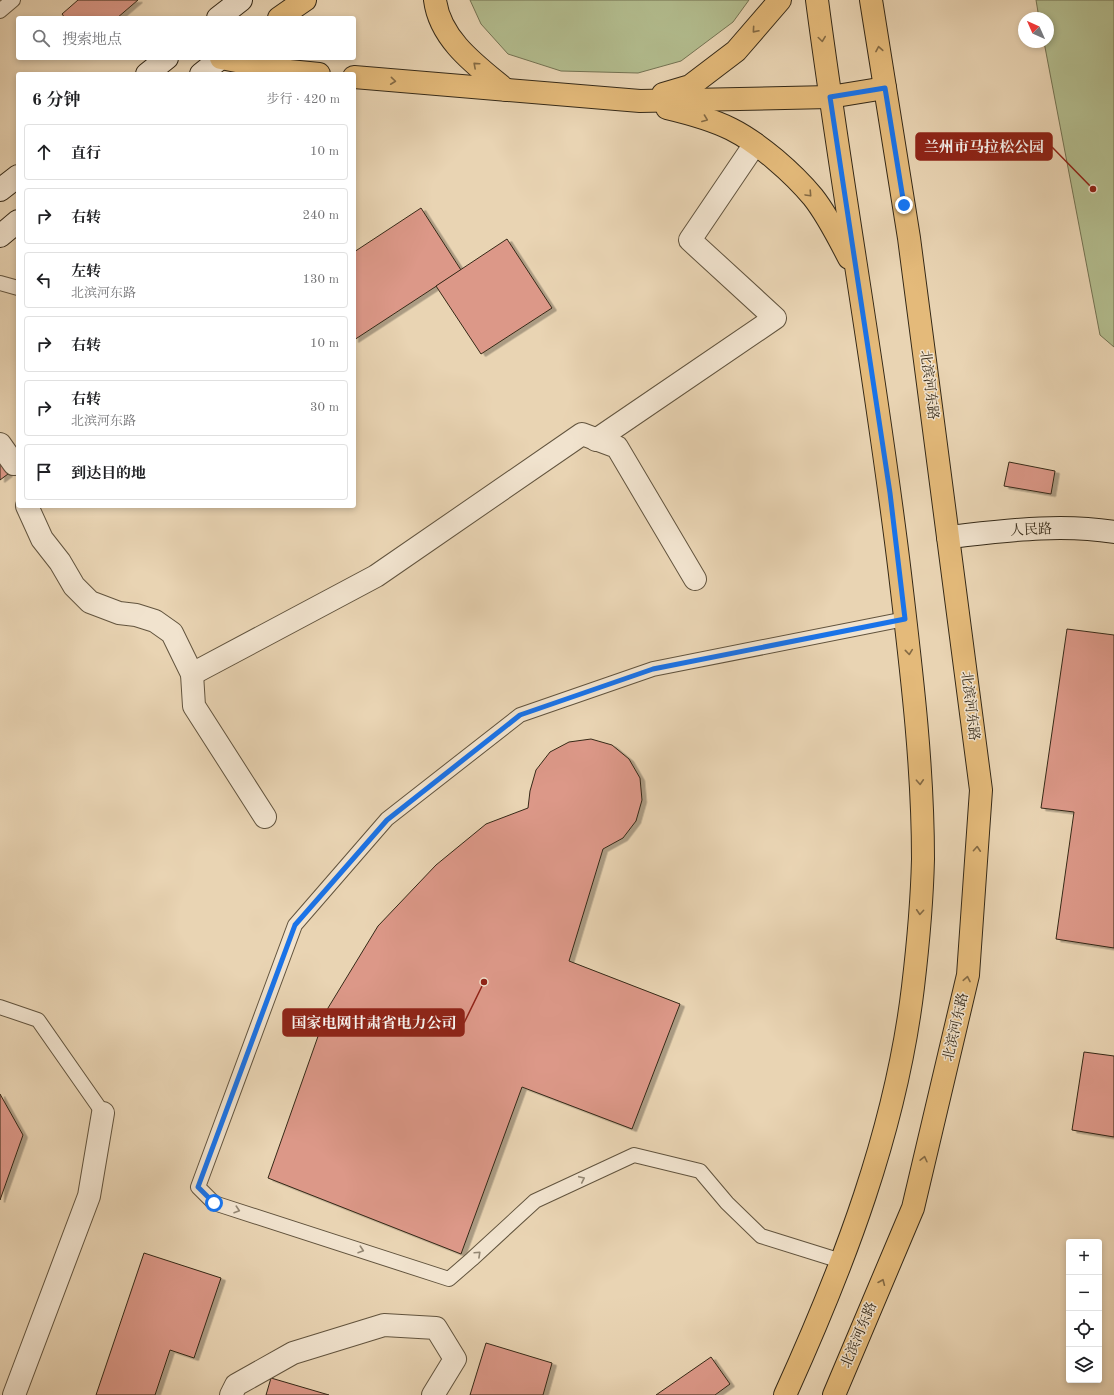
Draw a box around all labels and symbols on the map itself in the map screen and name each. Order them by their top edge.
north arrow [1018,12,1054,48]
one-way arrow [752,25,759,32]
one-way arrow [817,36,826,42]
one-way arrow [875,46,884,52]
one-way arrow [473,63,480,70]
one-way arrow [390,76,396,85]
one-way arrow [701,115,708,123]
callout: 兰州市马拉松公园 [916,133,1052,160]
text: 兰州市马拉松公园 [924,138,1044,156]
one-way arrow [804,189,812,197]
route end [895,196,913,214]
street label: 北滨河东路 [918,349,941,421]
street label: 人民路 [1010,521,1052,538]
one-way arrow [904,649,913,656]
street label: 北滨河东路 [959,670,982,742]
one-way arrow [915,779,924,785]
one-way arrow [973,846,982,852]
one-way arrow [915,909,924,915]
one-way arrow [963,975,971,982]
street label: 北滨河东路 [940,991,971,1063]
callout: 国家电网甘肃省电力公司 [283,1009,464,1036]
text: 国家电网甘肃省电力公司 [291,1014,457,1032]
one-way arrow [920,1156,928,1163]
one-way arrow [577,1176,585,1184]
route start [205,1194,223,1212]
one-way arrow [233,1205,240,1214]
one-way arrow [357,1245,364,1254]
one-way arrow [473,1252,480,1259]
one-way arrow [877,1278,885,1285]
street label: 北滨河东路 [838,1300,879,1370]

